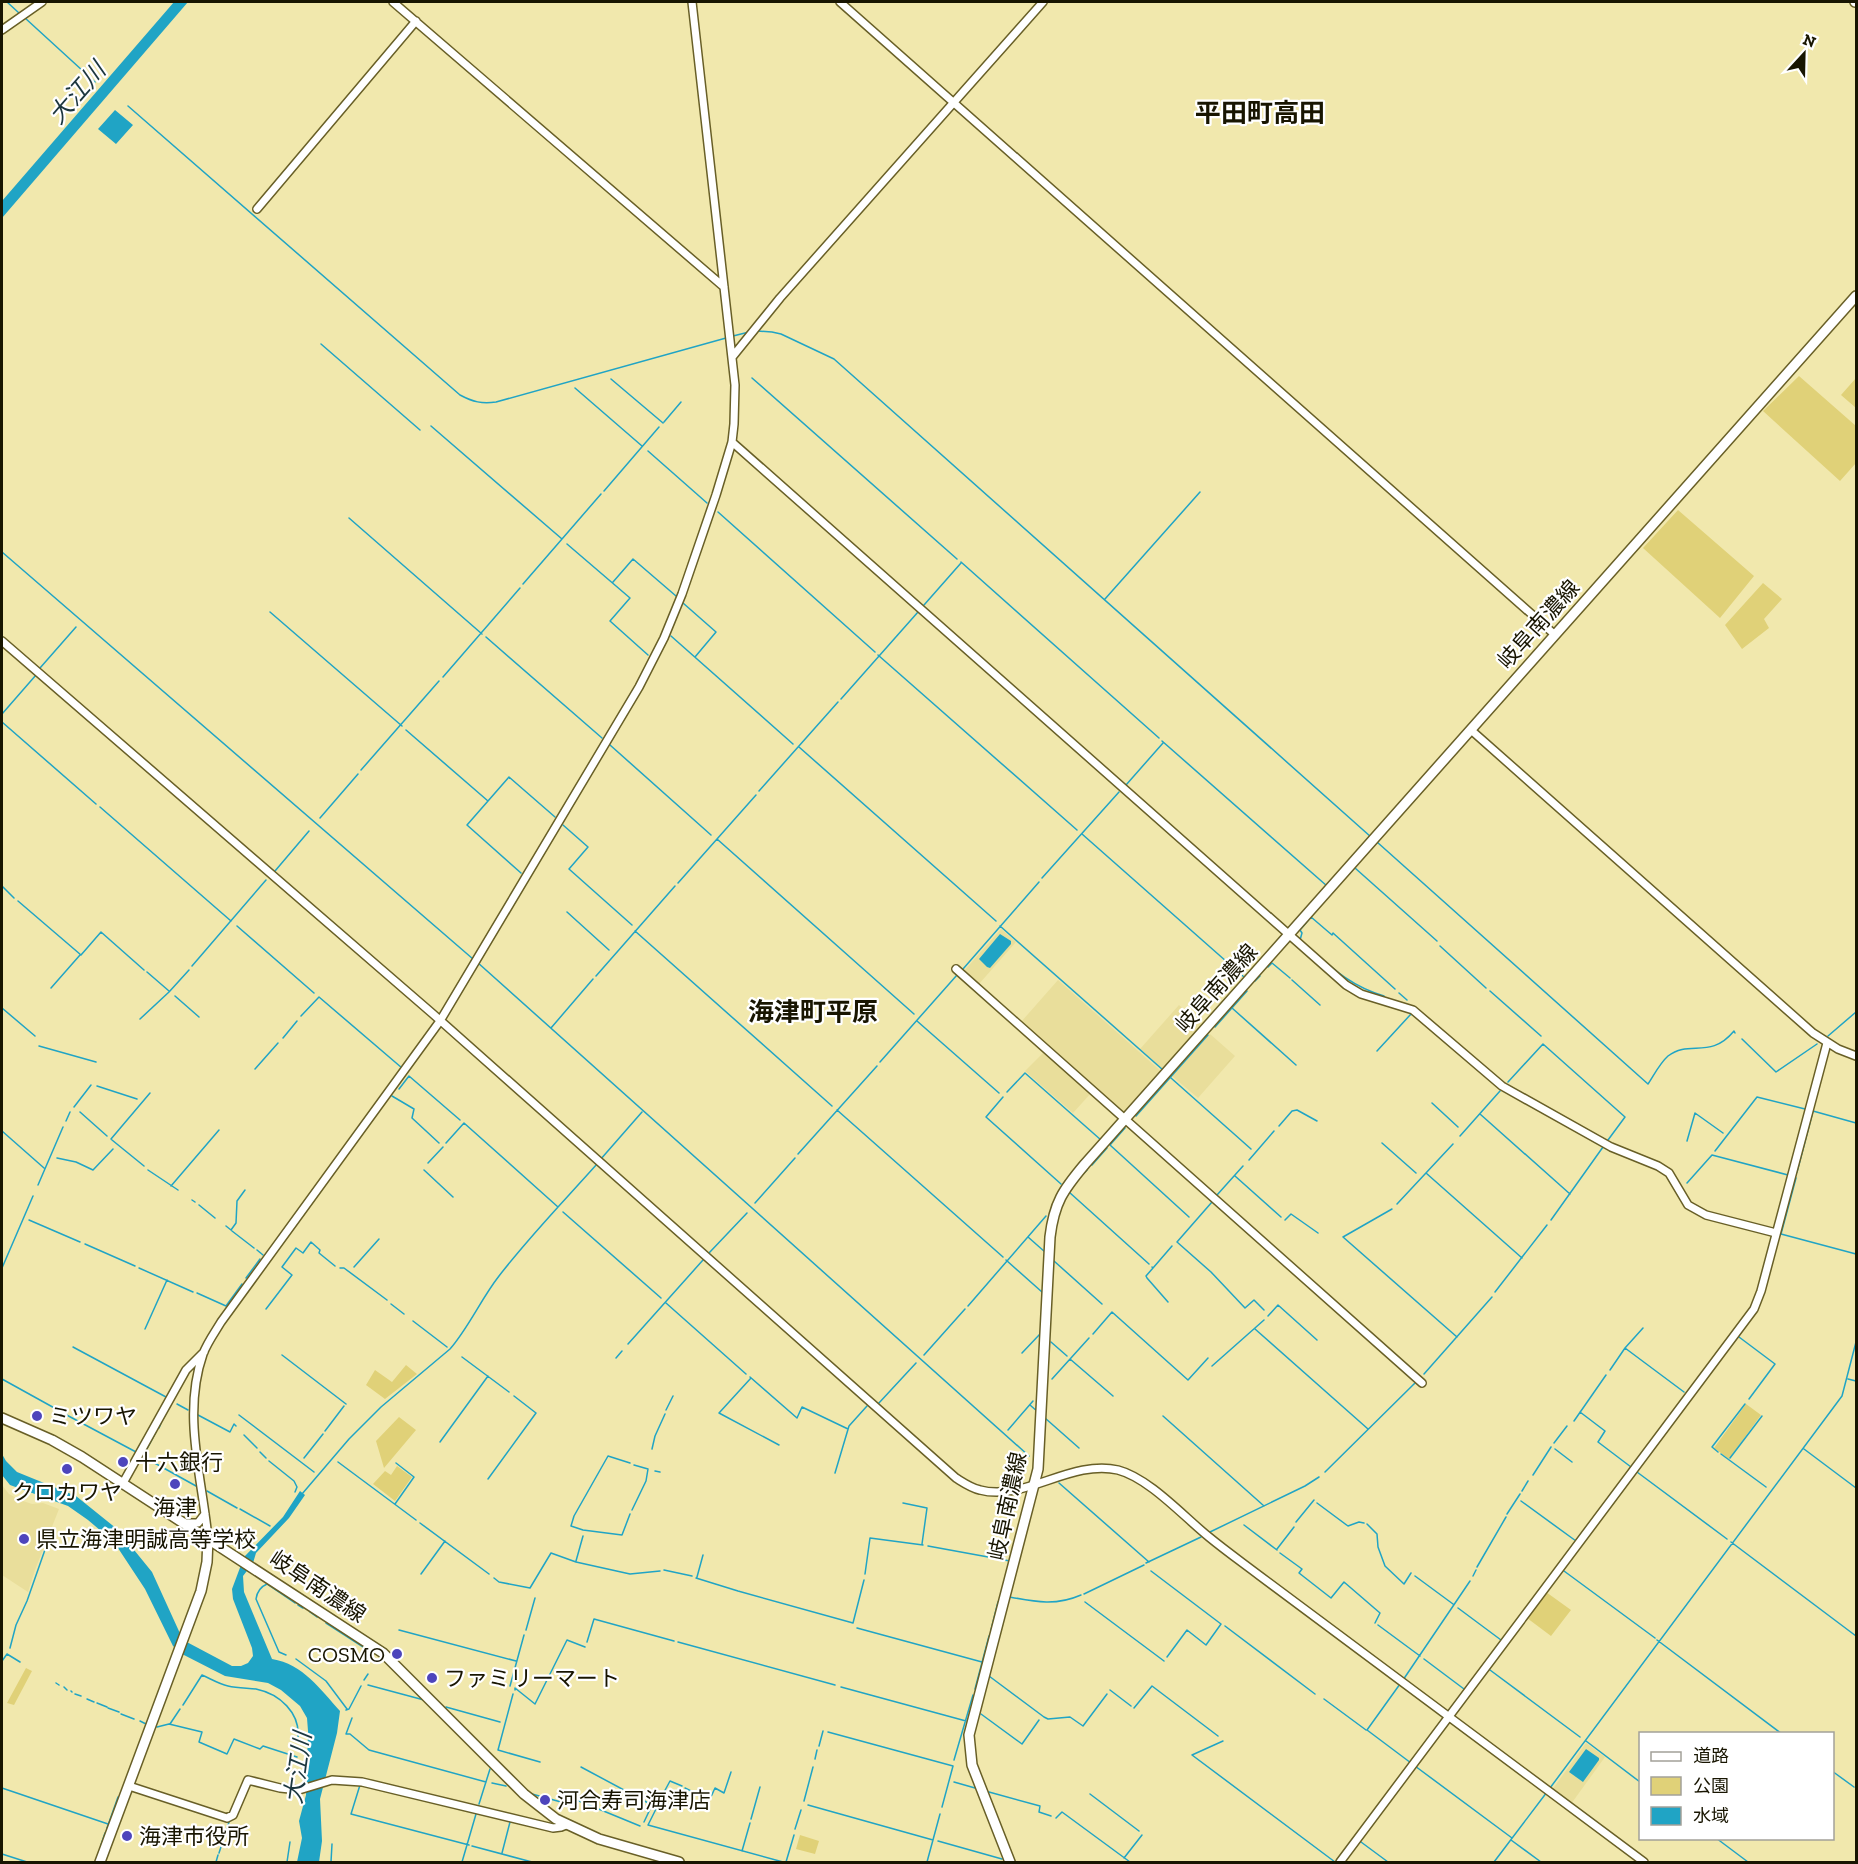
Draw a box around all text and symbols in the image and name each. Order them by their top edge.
north arrow [1774,24,1834,84]
text: N [1800,29,1819,52]
water label: 大江川 [42,54,113,129]
district label: 平田町高田 [1195,97,1325,129]
street label: 岐阜南濃線 [1492,574,1585,674]
street label: 岐阜南濃線 [1170,938,1263,1038]
district label: 海津町平原 [748,996,878,1028]
place label: ミツワヤ [49,1403,137,1430]
marker: ミツワヤ [30,1409,44,1423]
place label: 十六銀行 [135,1449,223,1476]
street label: 岐阜南濃線 [983,1449,1032,1563]
marker: 十六銀行 [116,1455,130,1469]
marker: クロカワヤ [60,1462,74,1476]
marker: 海津 [168,1477,182,1491]
place label: クロカワヤ [12,1479,122,1506]
place label: 海津 [153,1494,197,1521]
place label: 県立海津明誠高等学校 [36,1526,256,1553]
marker: 県立海津明誠高等学校 [17,1532,31,1546]
street label: 岐阜南濃線 [265,1544,371,1628]
place label: COSMO [308,1641,385,1668]
marker: COSMO [390,1647,404,1661]
place label: ファミリーマート [444,1665,620,1692]
marker: ファミリーマート [425,1671,439,1685]
water label: 大江川 [278,1727,317,1806]
legend [1639,1732,1834,1840]
text: 道路 [1693,1745,1729,1767]
text: 公園 [1693,1775,1729,1797]
place label: 河合寿司海津店 [557,1787,711,1814]
marker: 河合寿司海津店 [538,1793,552,1807]
text: 水域 [1693,1805,1729,1827]
place label: 海津市役所 [139,1823,249,1850]
marker: 海津市役所 [120,1829,134,1843]

